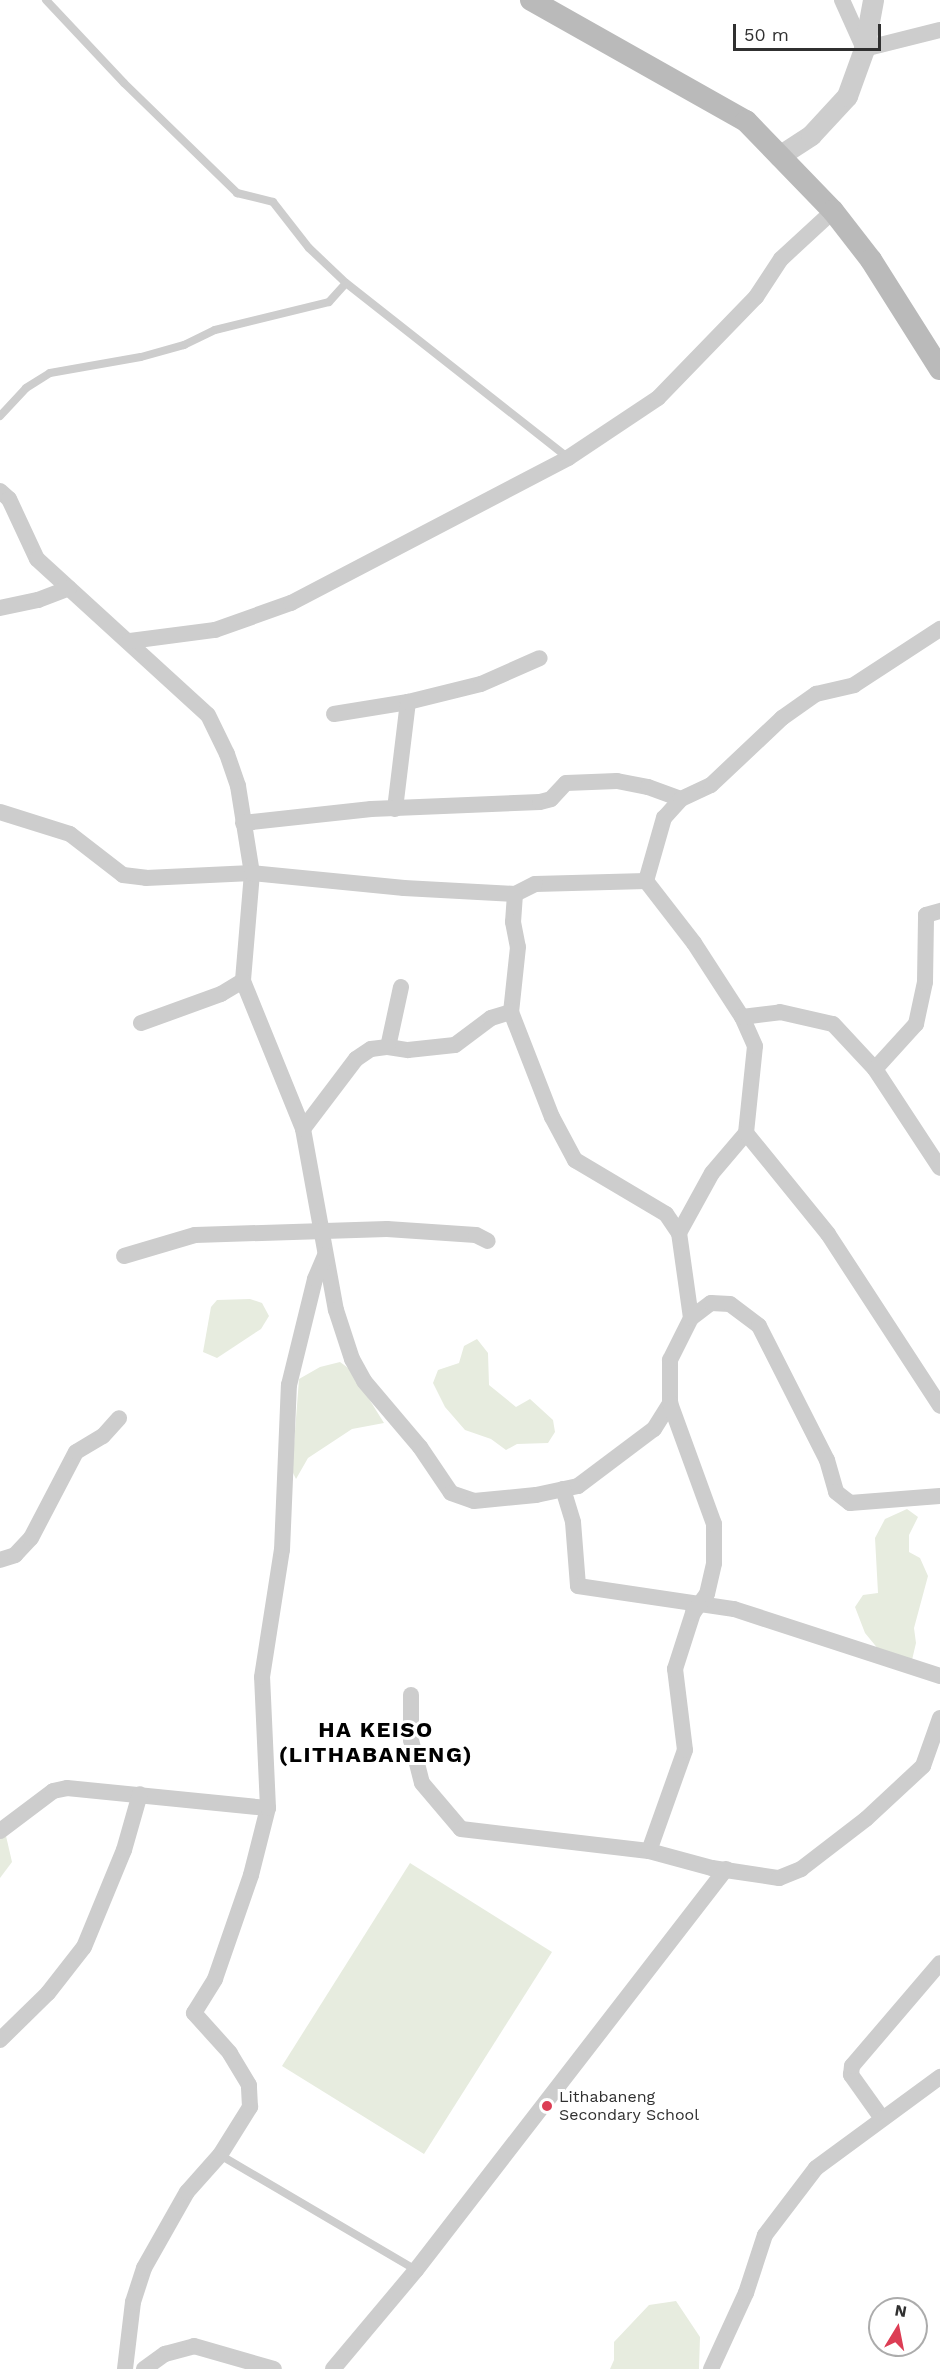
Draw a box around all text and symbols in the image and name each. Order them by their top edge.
scale bar [736,12,884,50]
text: 50 m [744,24,789,45]
district label: HA KEISO (LITHABANENG) [279,1716,473,1768]
place label: Lithabaneng Secondary School [559,2087,699,2125]
marker: Lithabaneng Secondary School [540,2099,554,2113]
north arrow [868,2297,928,2357]
text: N [893,2300,908,2321]

